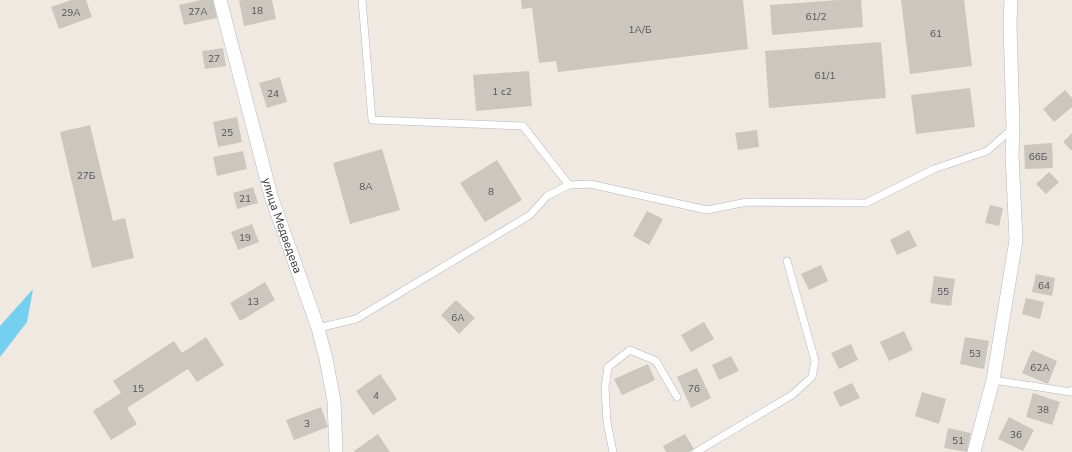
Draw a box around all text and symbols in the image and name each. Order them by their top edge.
house number: 18 [251,4,263,18]
house number: 27А [188,5,208,19]
house number: 29А [61,6,81,20]
house number: 61/2 [806,10,826,24]
house number: 1А/Б [628,23,652,37]
house number: 61 [930,27,942,41]
house number: 27 [208,52,220,66]
house number: 61/1 [815,69,835,83]
house number: 1 с2 [492,85,512,99]
house number: 24 [267,87,279,101]
house number: 25 [221,126,233,140]
house number: 66Б [1029,150,1048,164]
house number: 27Б [77,169,96,183]
street label: улица Медведева [259,176,306,276]
house number: 8А [359,180,373,194]
house number: 8 [488,185,494,199]
house number: 21 [239,192,251,206]
house number: 19 [239,231,251,245]
house number: 64 [1038,279,1050,293]
house number: 55 [937,285,949,299]
house number: 13 [247,295,259,309]
house number: 6А [451,311,465,325]
house number: 53 [969,347,981,361]
house number: 62А [1030,361,1050,375]
house number: 15 [132,382,144,396]
house number: 76 [688,382,700,396]
house number: 4 [373,389,379,403]
house number: 38 [1037,403,1049,417]
house number: 3 [304,417,310,431]
house number: 36 [1010,428,1022,442]
house number: 51 [952,434,964,448]

